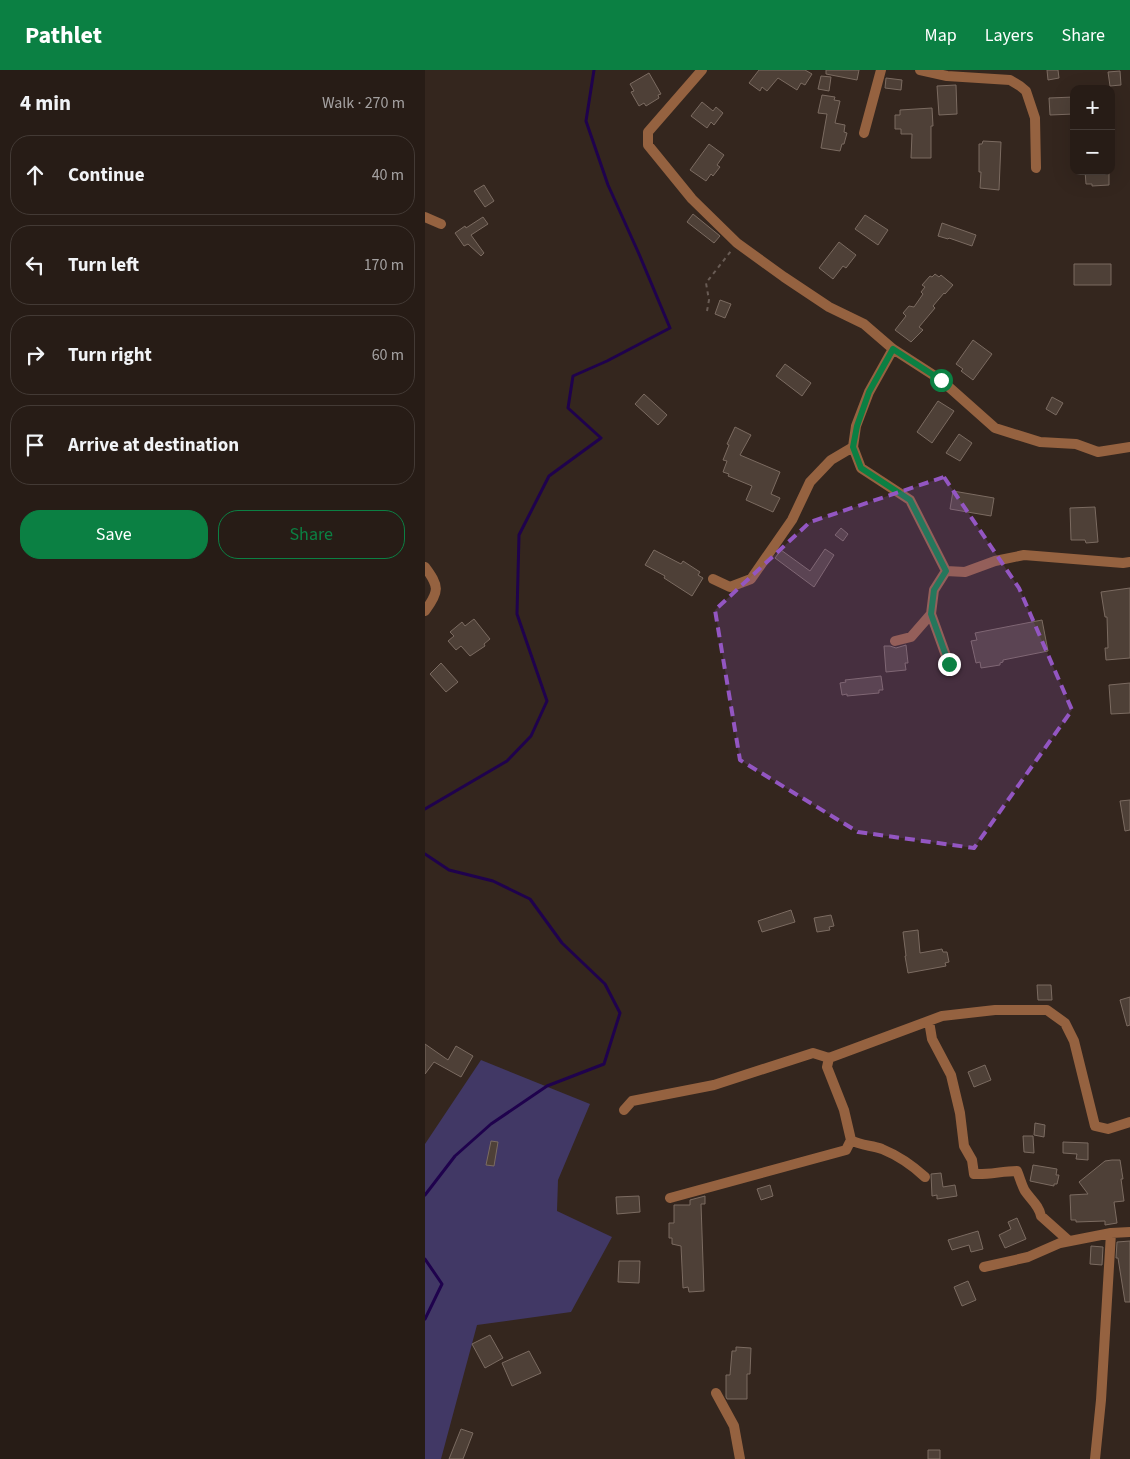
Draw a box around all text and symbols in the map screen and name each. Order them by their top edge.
text: Pathlet [25,18,102,53]
text: Map [925,23,957,48]
text: Layers [985,23,1034,48]
text: Share [1062,23,1105,48]
map controls [1070,85,1115,175]
button: + [1070,85,1115,130]
text: 4 min [20,88,71,118]
text: Walk · 270 m [322,92,405,114]
button: − [1070,130,1115,175]
icon: ahead [21,161,49,189]
text: Continue [68,162,145,189]
text: 40 m [372,164,404,186]
icon: left [21,251,49,279]
text: Turn left [68,252,139,279]
text: 170 m [364,254,404,276]
icon: right [21,341,49,369]
text: Turn right [68,342,152,369]
text: 60 m [372,344,404,366]
route start [930,369,953,392]
icon: arrive [21,431,49,459]
text: Arrive at destination [68,432,239,459]
button: Save [20,510,208,559]
button: Share [218,510,405,559]
route end [938,653,961,676]

